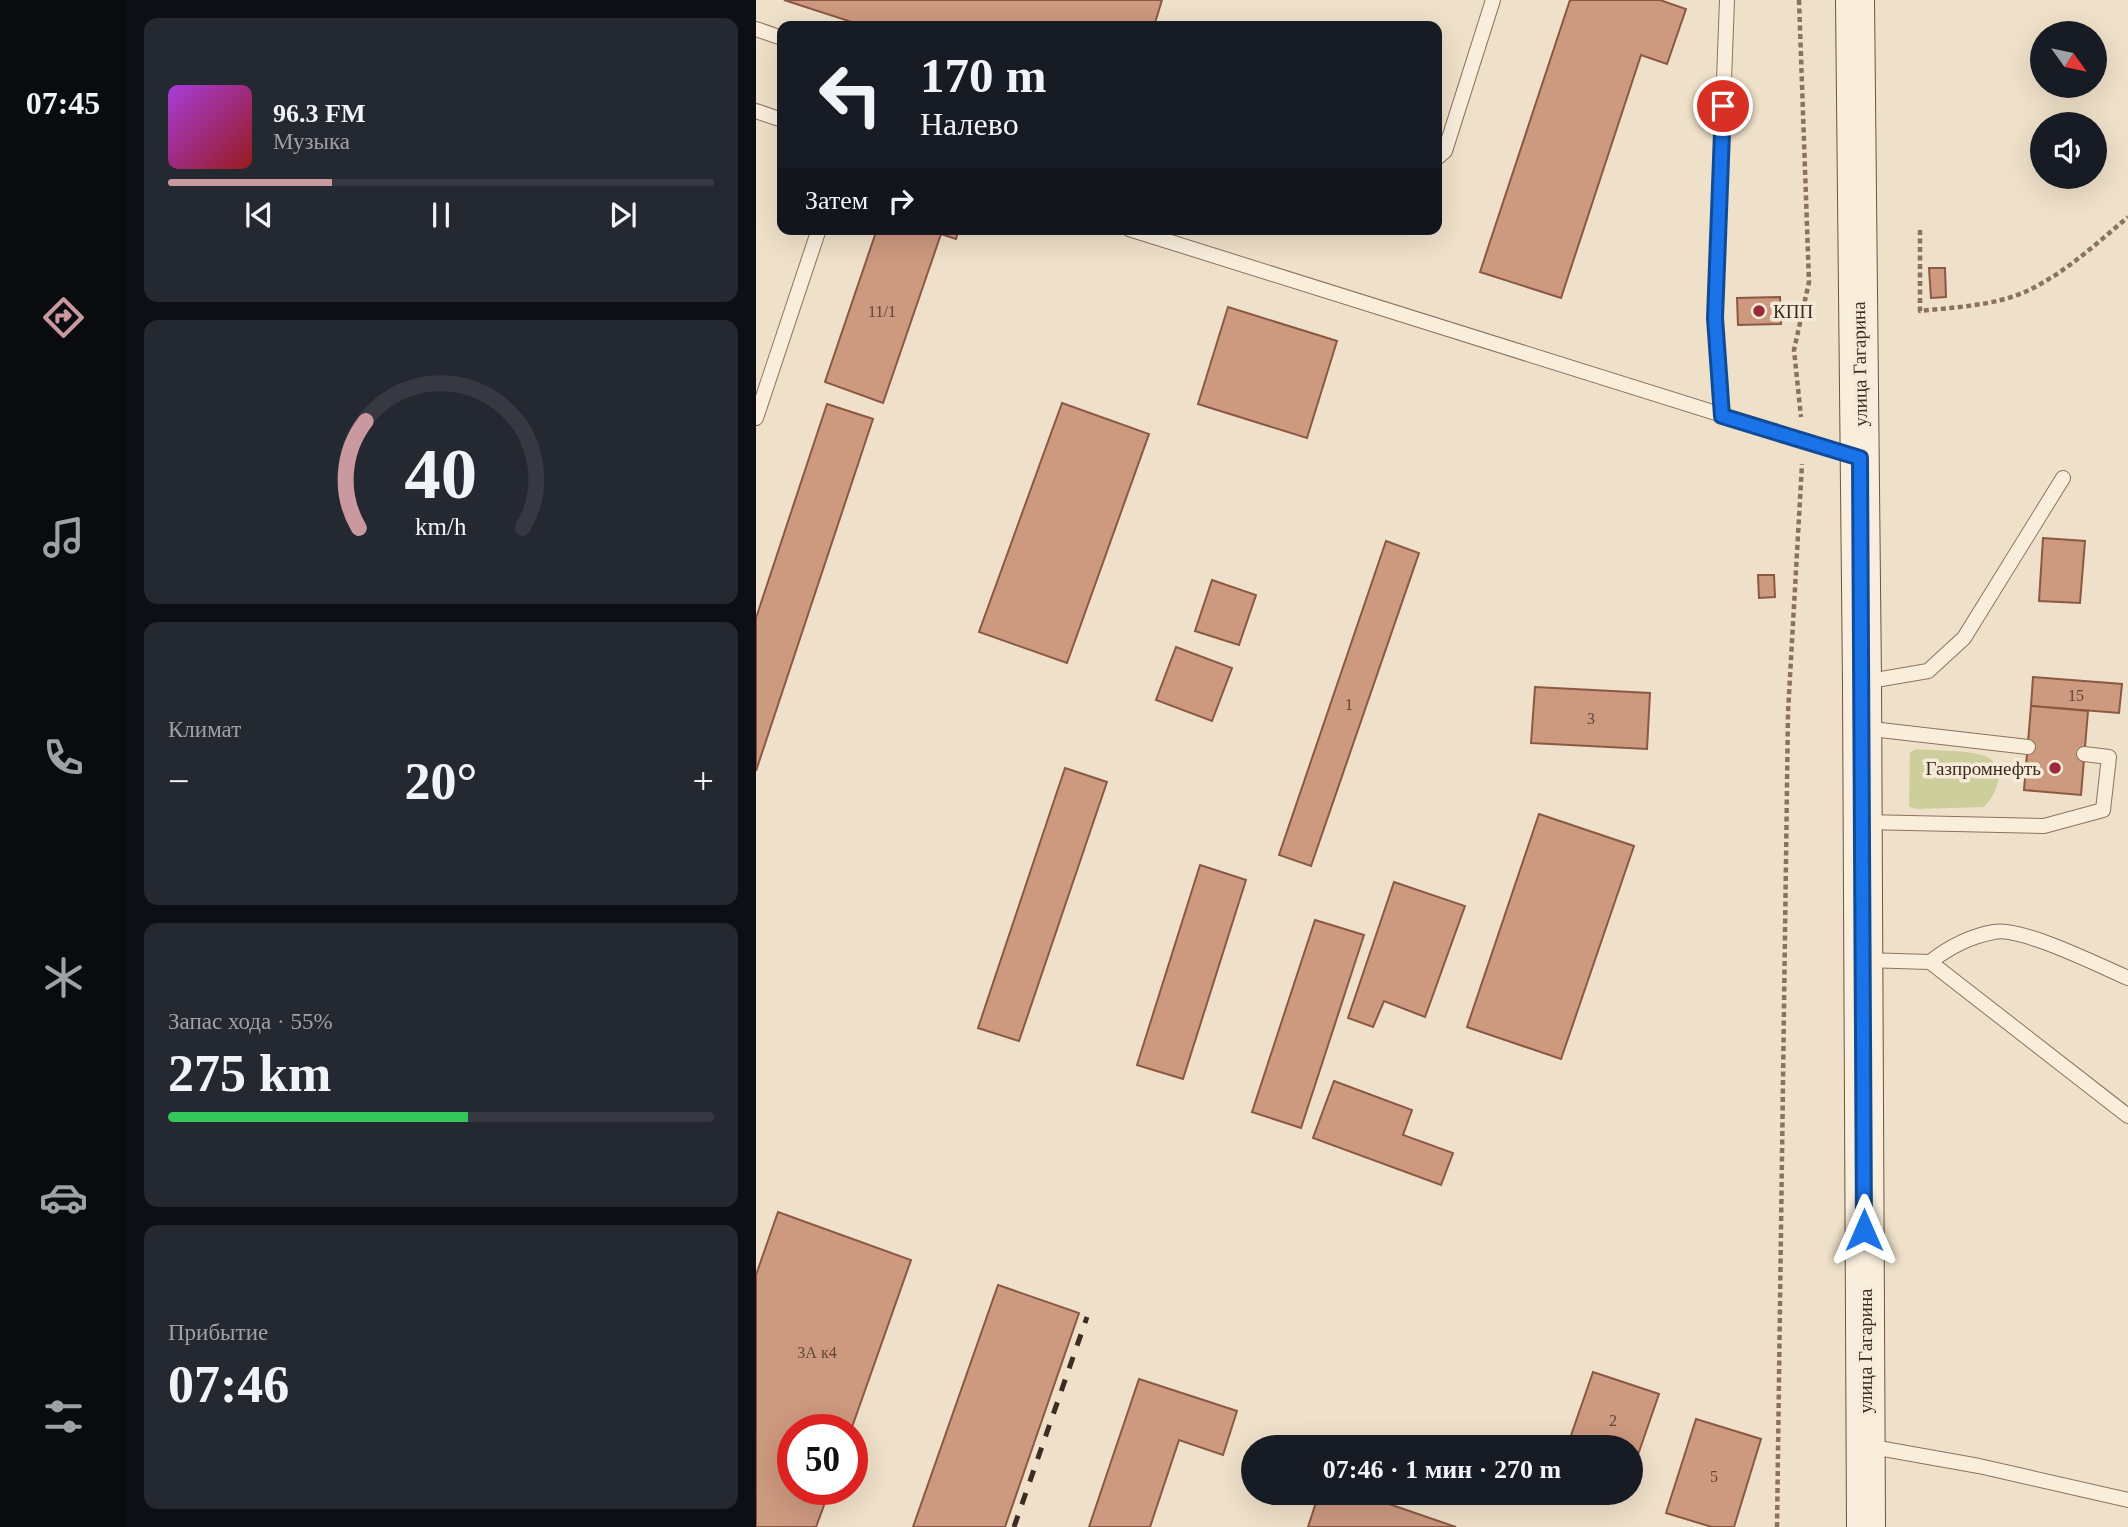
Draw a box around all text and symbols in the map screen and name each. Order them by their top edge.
north arrow [2030,21,2107,98]
map controls [2030,21,2107,189]
text: 170 m [920,48,1047,103]
icon: left [805,49,896,140]
pin [1693,76,1753,136]
text: 07:45 [26,85,100,121]
icon: arrive [1704,87,1742,125]
text: 96.3 FM [273,99,365,128]
text: Налево [920,106,1019,142]
button: sound [2030,112,2107,189]
text: Музыка [273,129,350,154]
icon: right [882,182,920,220]
text: Затем [805,186,868,215]
icon: previous [240,196,278,234]
icon: pause [422,196,460,234]
icon: next [604,196,642,234]
icon: directions [39,293,88,342]
place label: КПП [1773,301,1813,322]
street label: улица Гагарина [1848,301,1871,427]
house number: 11/1 [868,303,896,320]
marker: КПП [1751,303,1767,319]
text: 40 [405,433,477,514]
text: km/h [415,512,467,539]
icon: music [39,513,88,562]
house number: 15 [2068,687,2084,704]
house number: 1 [1345,696,1353,713]
house number: 3 [1587,710,1595,727]
text: Климат [168,717,241,742]
icon: phone [39,733,88,782]
text: 20° [405,753,477,810]
place label: Газпромнефть [1926,758,2041,779]
text: − [168,760,189,802]
text: + [693,760,714,802]
marker: Газпромнефть [2047,760,2063,776]
icon: climate [39,953,88,1002]
text: Запас хода · 55% [168,1009,333,1034]
text: 275 km [168,1045,331,1102]
icon: car [39,1173,88,1222]
position arrow [1827,1193,1901,1267]
street label: улица Гагарина [1855,1288,1876,1414]
text: Прибытие [168,1320,268,1345]
house number: 3А к4 [797,1344,837,1361]
text: 07:46 [168,1356,289,1413]
icon: filters [39,1392,88,1441]
house number: 2 [1609,1412,1617,1429]
speed limit sign: 50 [777,1414,868,1505]
text: 07:46 · 1 мин · 270 m [1323,1455,1561,1484]
house number: 5 [1710,1468,1718,1485]

